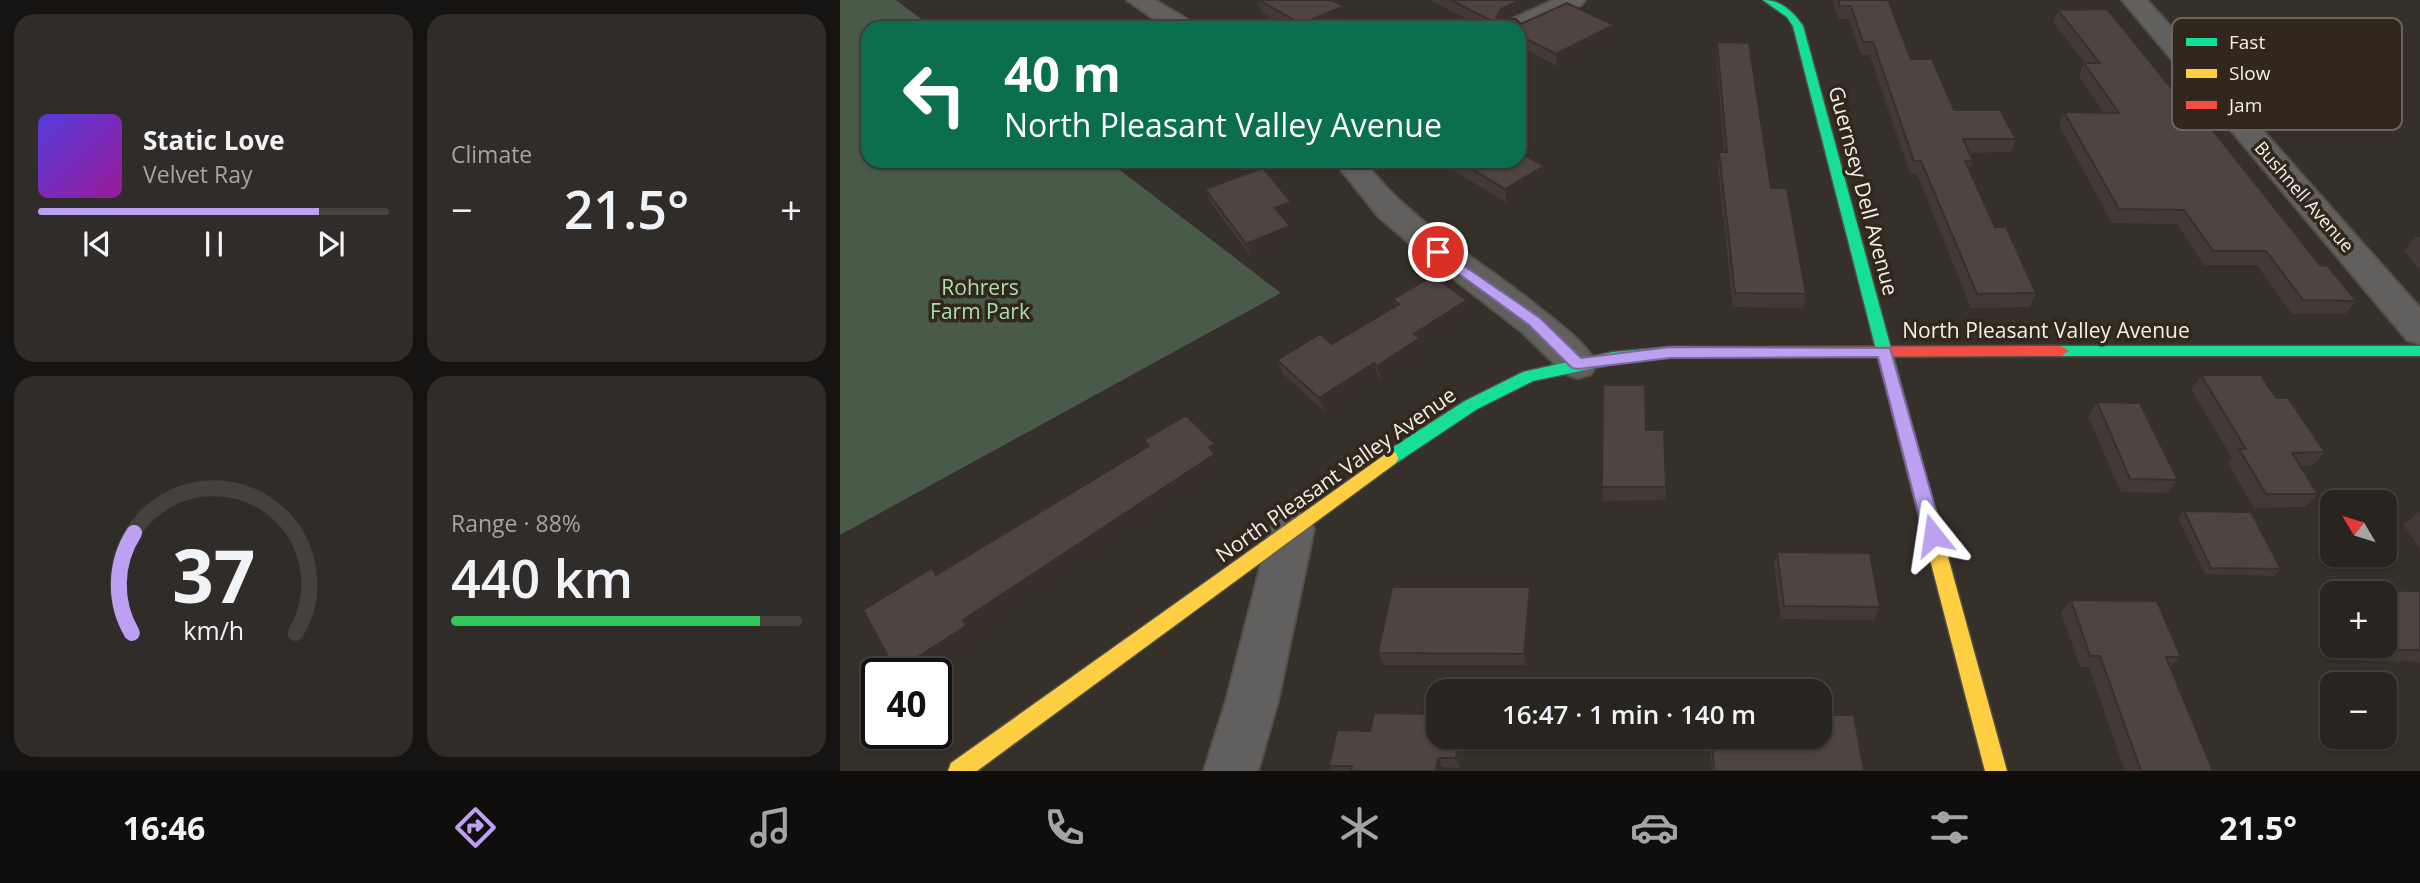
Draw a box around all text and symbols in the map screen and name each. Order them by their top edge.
legend [2172,18,2402,130]
text: Fast [2229,29,2265,55]
text: 40 m [1004,40,1121,106]
icon: left [889,49,980,140]
text: Slow [2229,60,2271,86]
street label: Guernsey Dell Avenue [1823,83,1905,298]
text: Jam [2227,92,2262,118]
text: North Pleasant Valley Avenue [1004,103,1442,146]
text: Static Love [143,122,285,158]
street label: Bushnell Avenue [2250,136,2360,257]
text: Climate [451,138,532,170]
text: Velvet Ray [143,158,253,190]
text: 21.5° [564,173,689,244]
text: − [451,183,473,235]
text: + [780,183,802,235]
pin [1408,222,1468,282]
icon: previous [78,225,116,263]
icon: pause [195,225,233,263]
icon: next [312,225,350,263]
icon: arrive [1419,233,1457,271]
park label: Rohrers Farm Park [930,273,1030,325]
street label: North Pleasant Valley Avenue [1902,316,2190,344]
street label: North Pleasant Valley Avenue [1210,380,1461,568]
north arrow [2320,490,2398,567]
map controls [2320,490,2397,749]
position arrow [1896,498,1970,572]
text: Range · 88% [451,507,581,539]
text: 37 [172,525,255,624]
text: 440 km [451,542,633,613]
button: + [2320,581,2397,658]
text: km/h [183,612,244,646]
speed limit sign: 40 [861,658,952,749]
button: − [2320,672,2397,749]
text: 16:47 · 1 min · 140 m [1502,696,1756,732]
icon: directions [451,803,500,852]
icon: music [746,803,795,852]
icon: phone [1040,803,1089,852]
icon: climate [1335,803,1384,852]
icon: car [1630,803,1679,852]
icon: filters [1925,803,1974,852]
text: 16:46 [123,806,205,849]
text: 21.5° [2219,806,2297,849]

